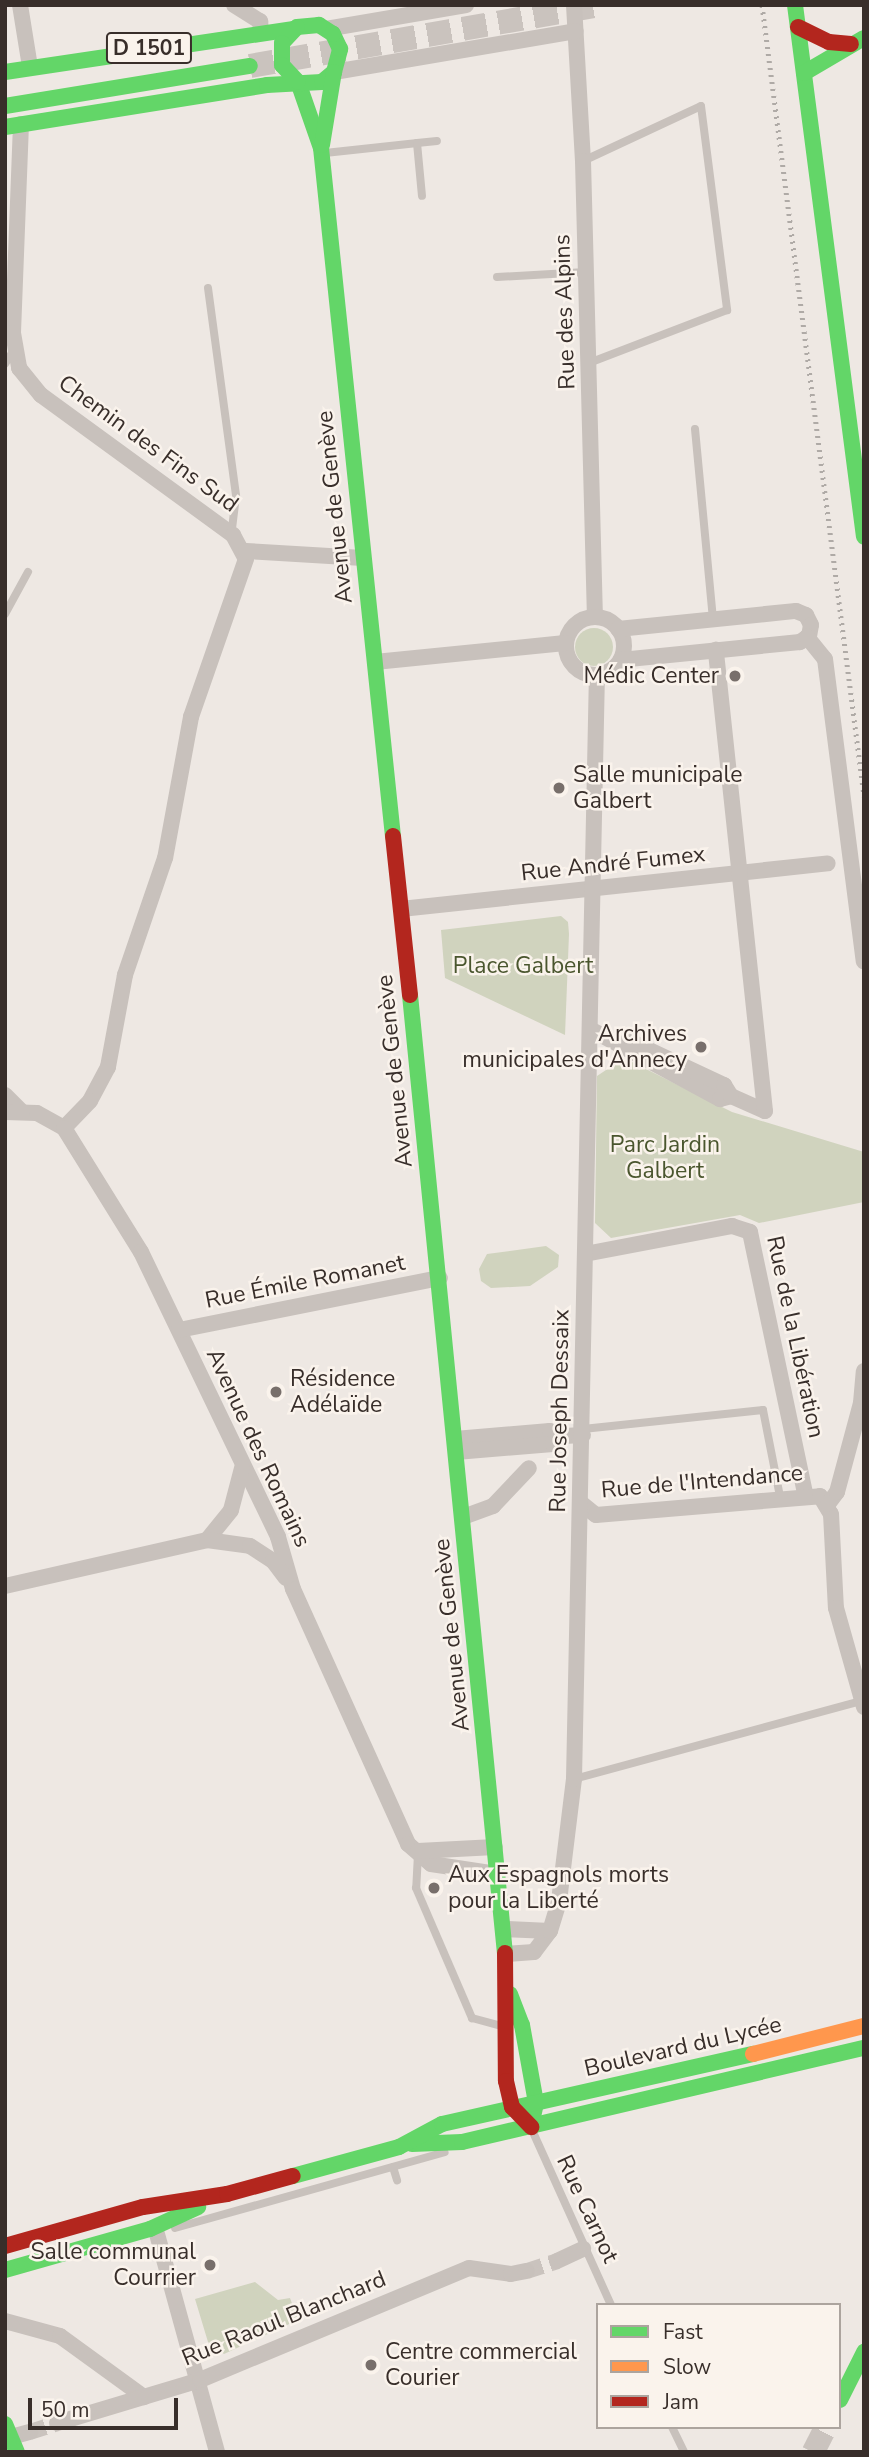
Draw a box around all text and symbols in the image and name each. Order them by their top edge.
road number: D 1501 [105,30,193,66]
street label: Rue des Alpins [548,234,582,390]
street label: Chemin des Fins Sud [53,369,243,519]
street label: Avenue de Genève [311,409,359,605]
place label: Médic Center [583,662,719,690]
marker: Médic Center [725,666,745,686]
place label: Salle municipale Galbert [573,761,742,815]
marker: Salle municipale Galbert [551,780,567,796]
street label: Rue André Fumex [520,841,706,887]
park label: Place Galbert [453,952,593,980]
street label: Avenue de Genève [371,973,419,1169]
place label: Archives municipales d'Annecy [462,1020,687,1074]
marker: Archives municipales d'Annecy [693,1039,709,1055]
park label: Parc Jardin Galbert [610,1131,720,1185]
street label: Rue de la Libération [760,1233,830,1441]
street label: Rue Émile Romanet [203,1249,407,1315]
street label: Rue Joseph Dessaix [544,1309,576,1513]
street label: Avenue des Romains [200,1344,316,1552]
place label: Résidence Adélaïde [290,1365,395,1419]
marker: Résidence Adélaïde [268,1384,284,1400]
street label: Rue de l'Intendance [600,1459,804,1505]
street label: Avenue de Genève [428,1537,476,1733]
place label: Aux Espagnols morts pour la Liberté [448,1861,669,1915]
marker: Aux Espagnols morts pour la Liberté [426,1880,442,1896]
street label: Boulevard du Lycée [582,2011,784,2083]
street label: Rue Carnot [550,2151,624,2267]
place label: Salle communal Courrier [30,2238,196,2292]
marker: Salle communal Courrier [202,2257,218,2273]
street label: Rue Raoul Blanchard [178,2265,390,2373]
legend [596,2303,841,2429]
text: Fast [663,2318,703,2346]
place label: Centre commercial Courier [385,2338,577,2392]
text: Slow [663,2353,711,2381]
marker: Centre commercial Courier [363,2357,379,2373]
scale bar [32,2384,182,2428]
text: Jam [663,2388,699,2416]
text: 50 m [41,2396,90,2424]

